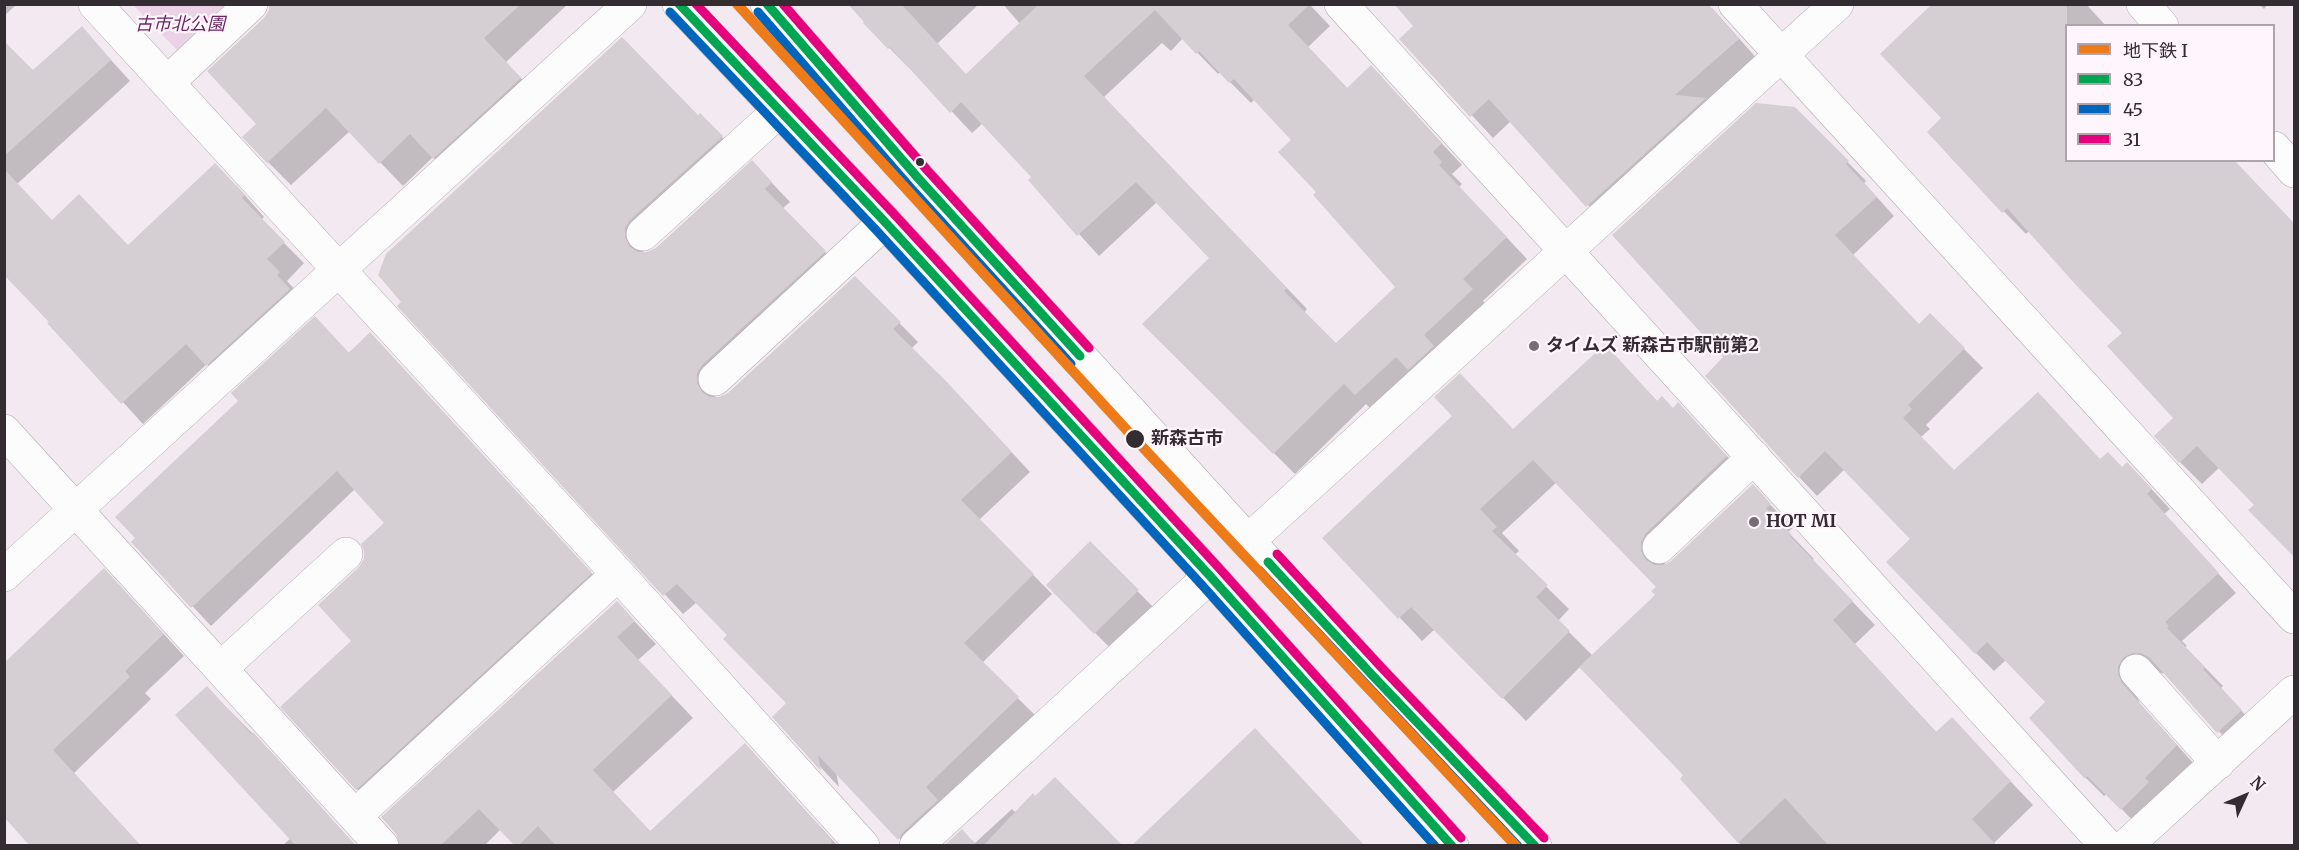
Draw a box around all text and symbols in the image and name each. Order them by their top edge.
park label: 古市北公園 [135,14,225,36]
legend [2065,24,2275,162]
text: 地下鉄 I [2123,39,2188,62]
text: 83 [2123,68,2143,91]
text: 45 [2123,98,2143,121]
text: 31 [2123,128,2141,151]
unlabelled marker [914,156,926,168]
place label: タイムズ 新森古市駅前第2 [1546,335,1759,357]
marker: タイムズ 新森古市駅前第2 [1527,339,1541,353]
marker: 新森古市 [1124,428,1146,450]
place label: 新森古市 [1151,428,1223,450]
place label: HOT MI [1766,511,1837,533]
marker: HOT MI [1747,515,1761,529]
north arrow [2215,766,2275,826]
text: N [2246,772,2270,795]

